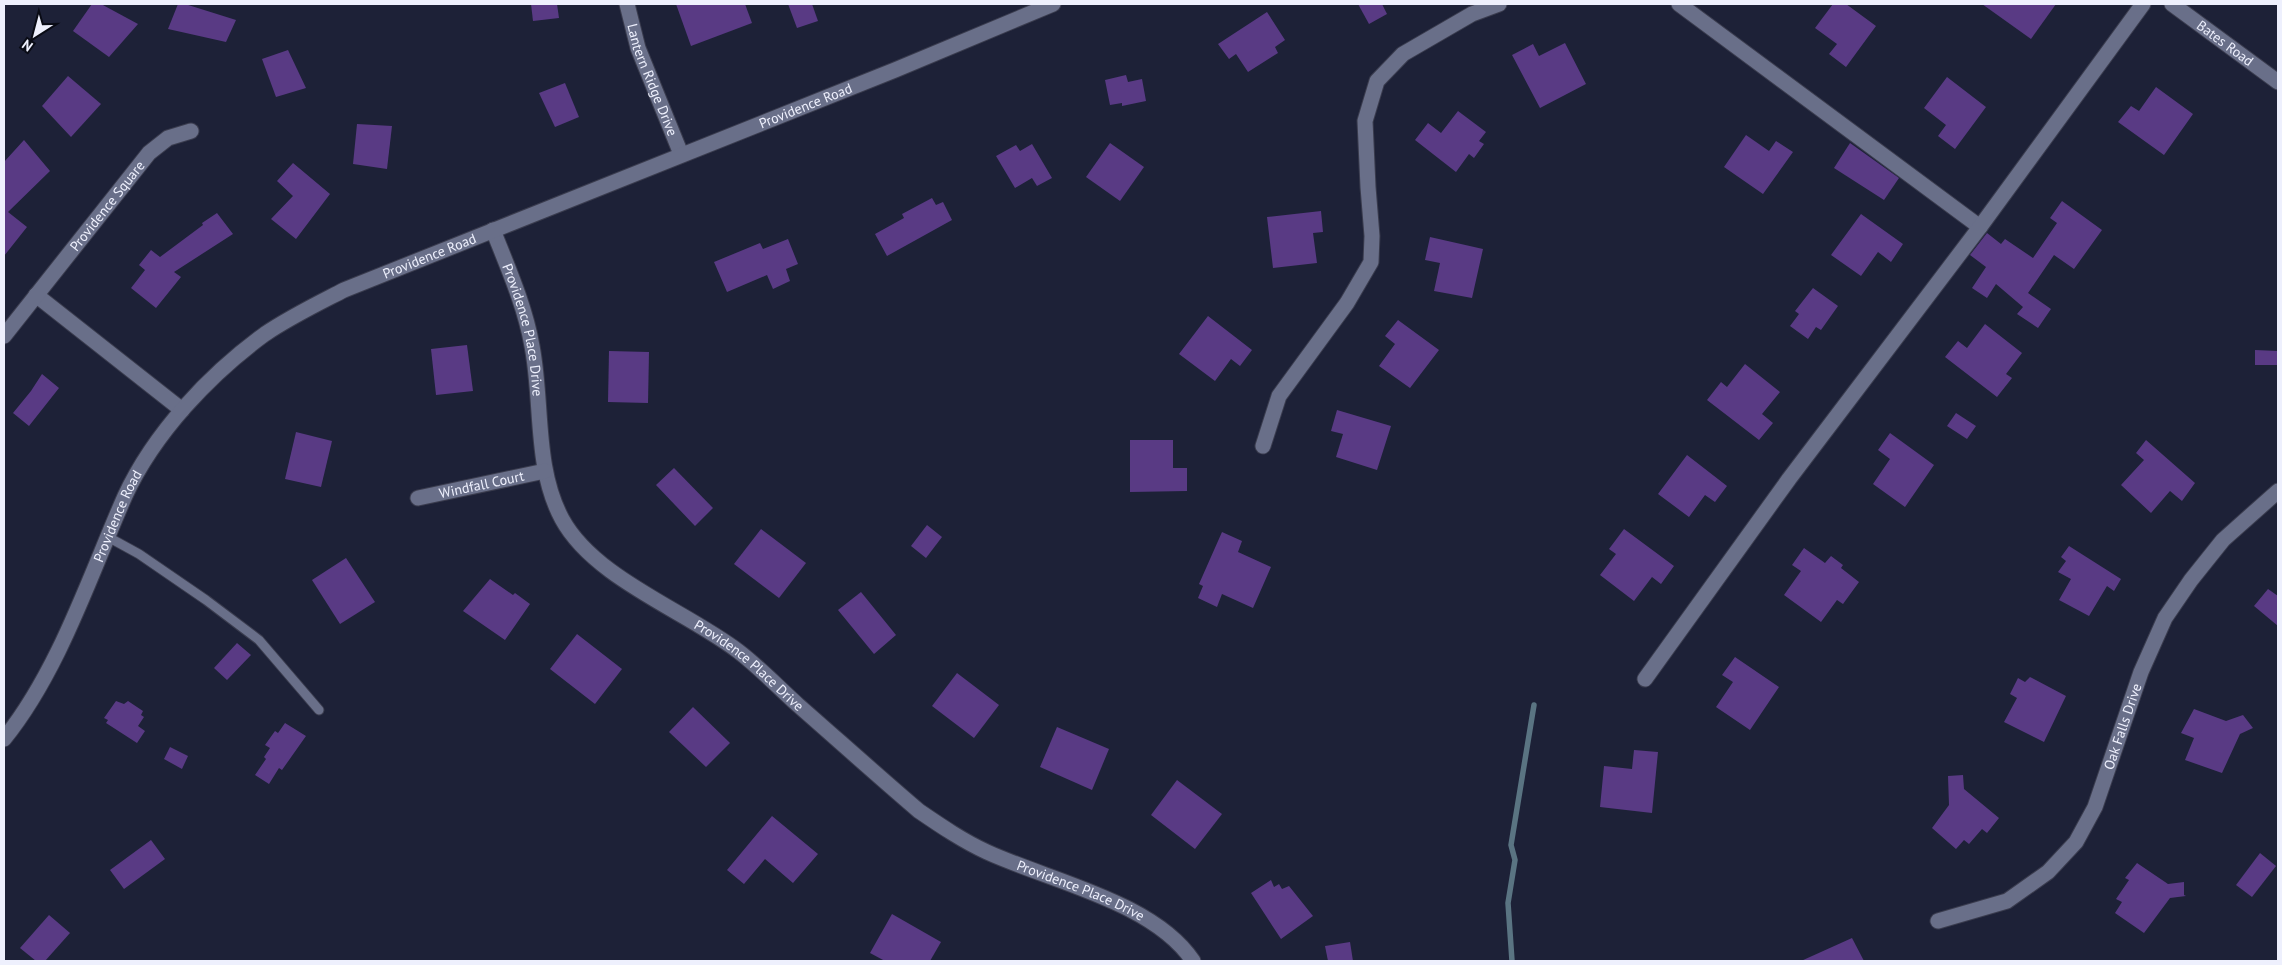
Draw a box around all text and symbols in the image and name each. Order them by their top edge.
north arrow [10,10,60,60]
street label: Bates Road [2193,16,2257,70]
street label: Lantern Ridge Drive [623,22,682,139]
text: N [18,36,36,56]
street label: Providence Road [756,79,855,132]
street label: Providence Square [66,157,148,255]
street label: Providence Road [380,229,479,283]
street label: Providence Place Drive [498,261,547,397]
street label: Providence Road [89,467,146,565]
street label: Windfall Court [437,467,526,502]
street label: Providence Place Drive [691,616,808,715]
street label: Oak Falls Drive [2099,681,2145,772]
street label: Providence Place Drive [1014,856,1148,925]

